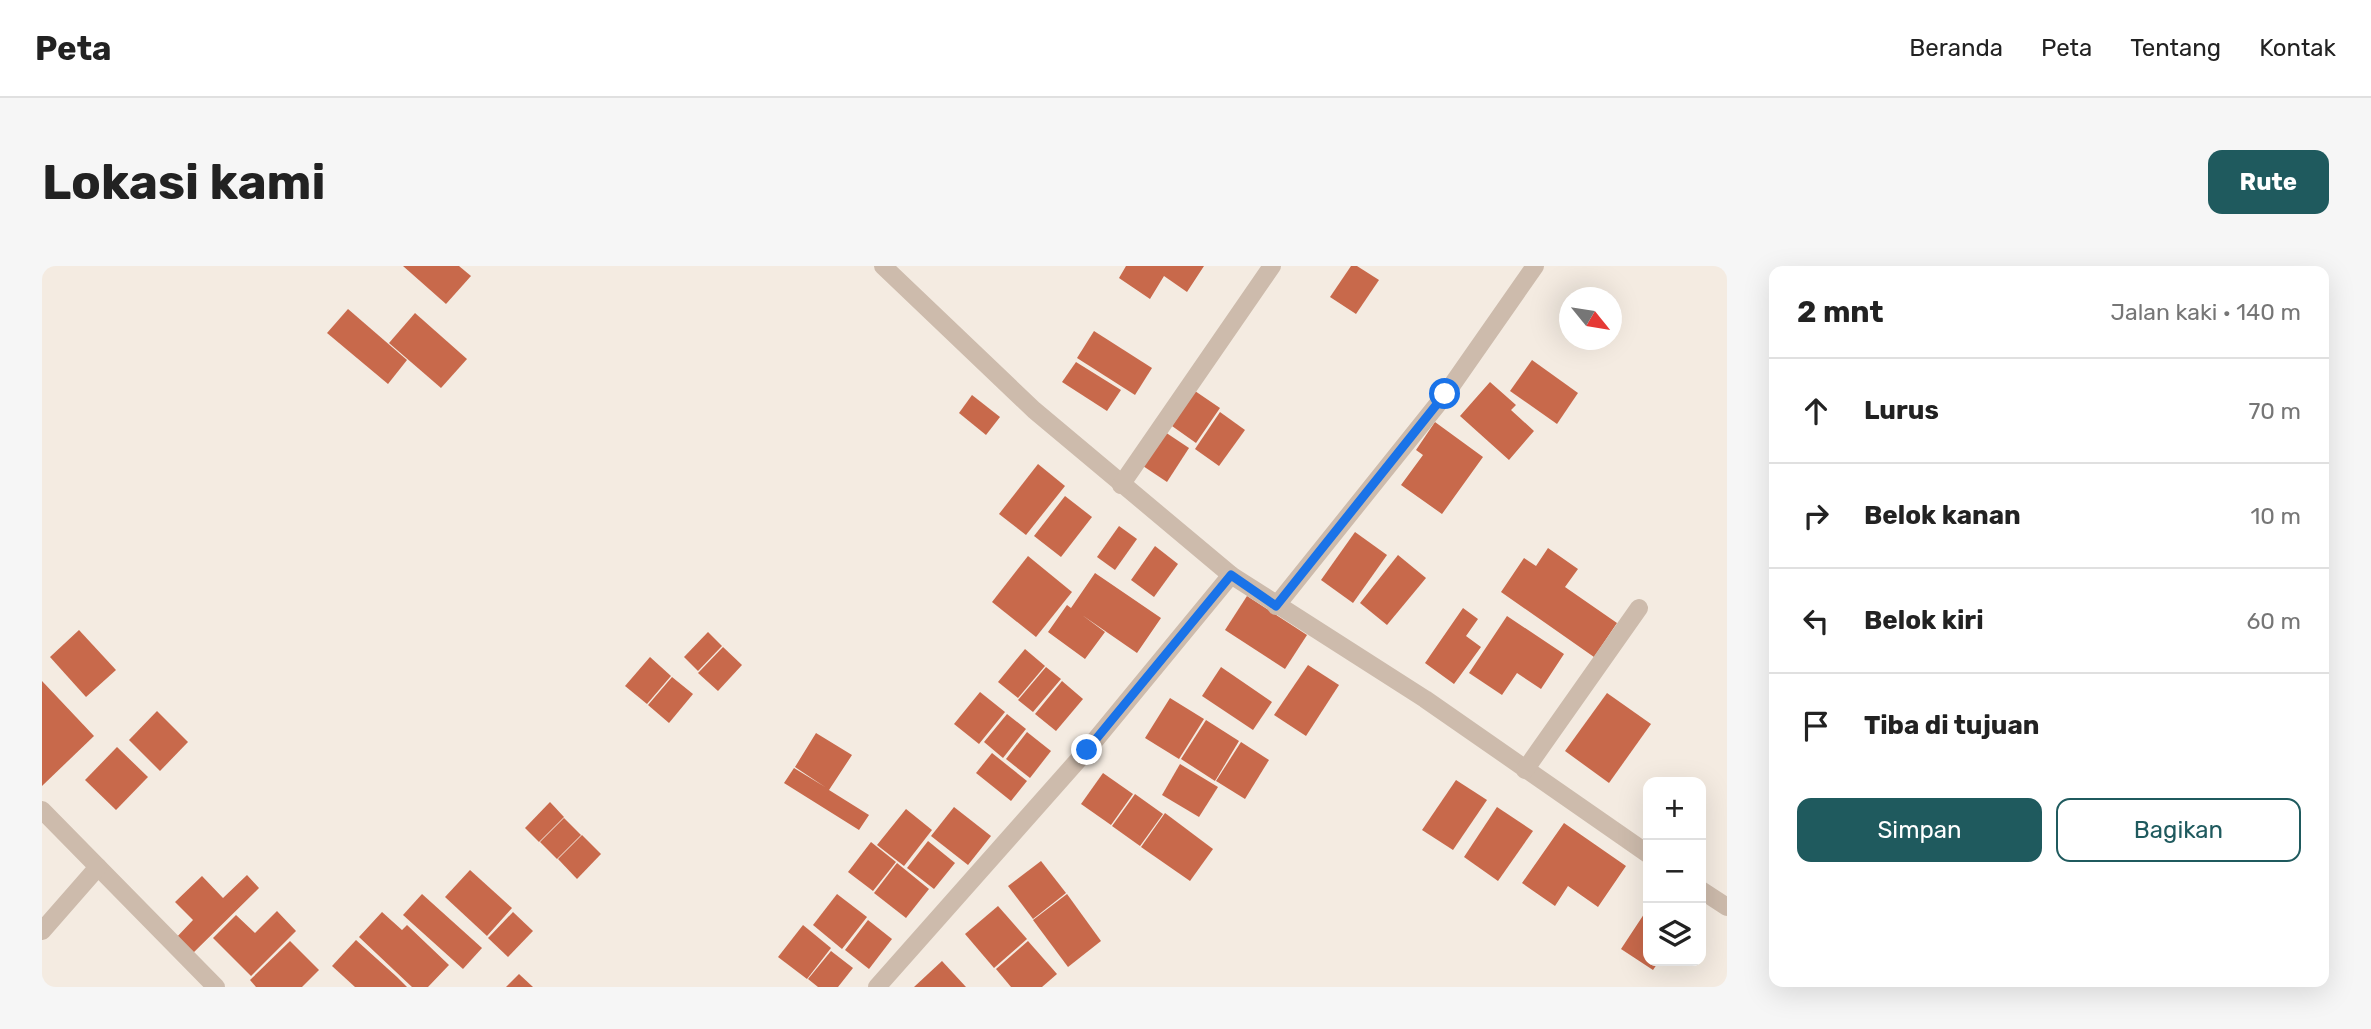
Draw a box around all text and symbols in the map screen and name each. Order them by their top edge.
text: Peta [35,29,112,68]
text: Beranda [1909,34,2003,62]
text: Peta [2041,34,2092,62]
text: Tentang [2130,34,2221,62]
text: Kontak [2259,34,2336,62]
button: Rute [2208,150,2329,214]
text: Lokasi kami [42,153,326,211]
north arrow [1559,287,1622,350]
text: 2 mnt [1797,294,1884,330]
text: Jalan kaki · 140 m [2111,298,2301,326]
route start [1429,378,1460,409]
icon: ahead [1797,392,1835,430]
text: Lurus [1864,395,1939,426]
text: 70 m [2249,397,2301,425]
icon: right [1797,497,1835,535]
text: Belok kanan [1864,500,2021,531]
text: 10 m [2250,502,2301,530]
icon: left [1797,602,1835,640]
text: Belok kiri [1864,605,1984,636]
text: 60 m [2246,607,2301,635]
icon: arrive [1797,707,1835,745]
text: Tiba di tujuan [1864,710,2039,741]
route end [1071,734,1102,765]
map controls [1643,777,1706,966]
button: + [1643,777,1706,840]
button: Simpan [1797,798,2042,862]
button: Bagikan [2056,798,2301,862]
button: − [1643,840,1706,903]
button: layers [1643,903,1706,966]

